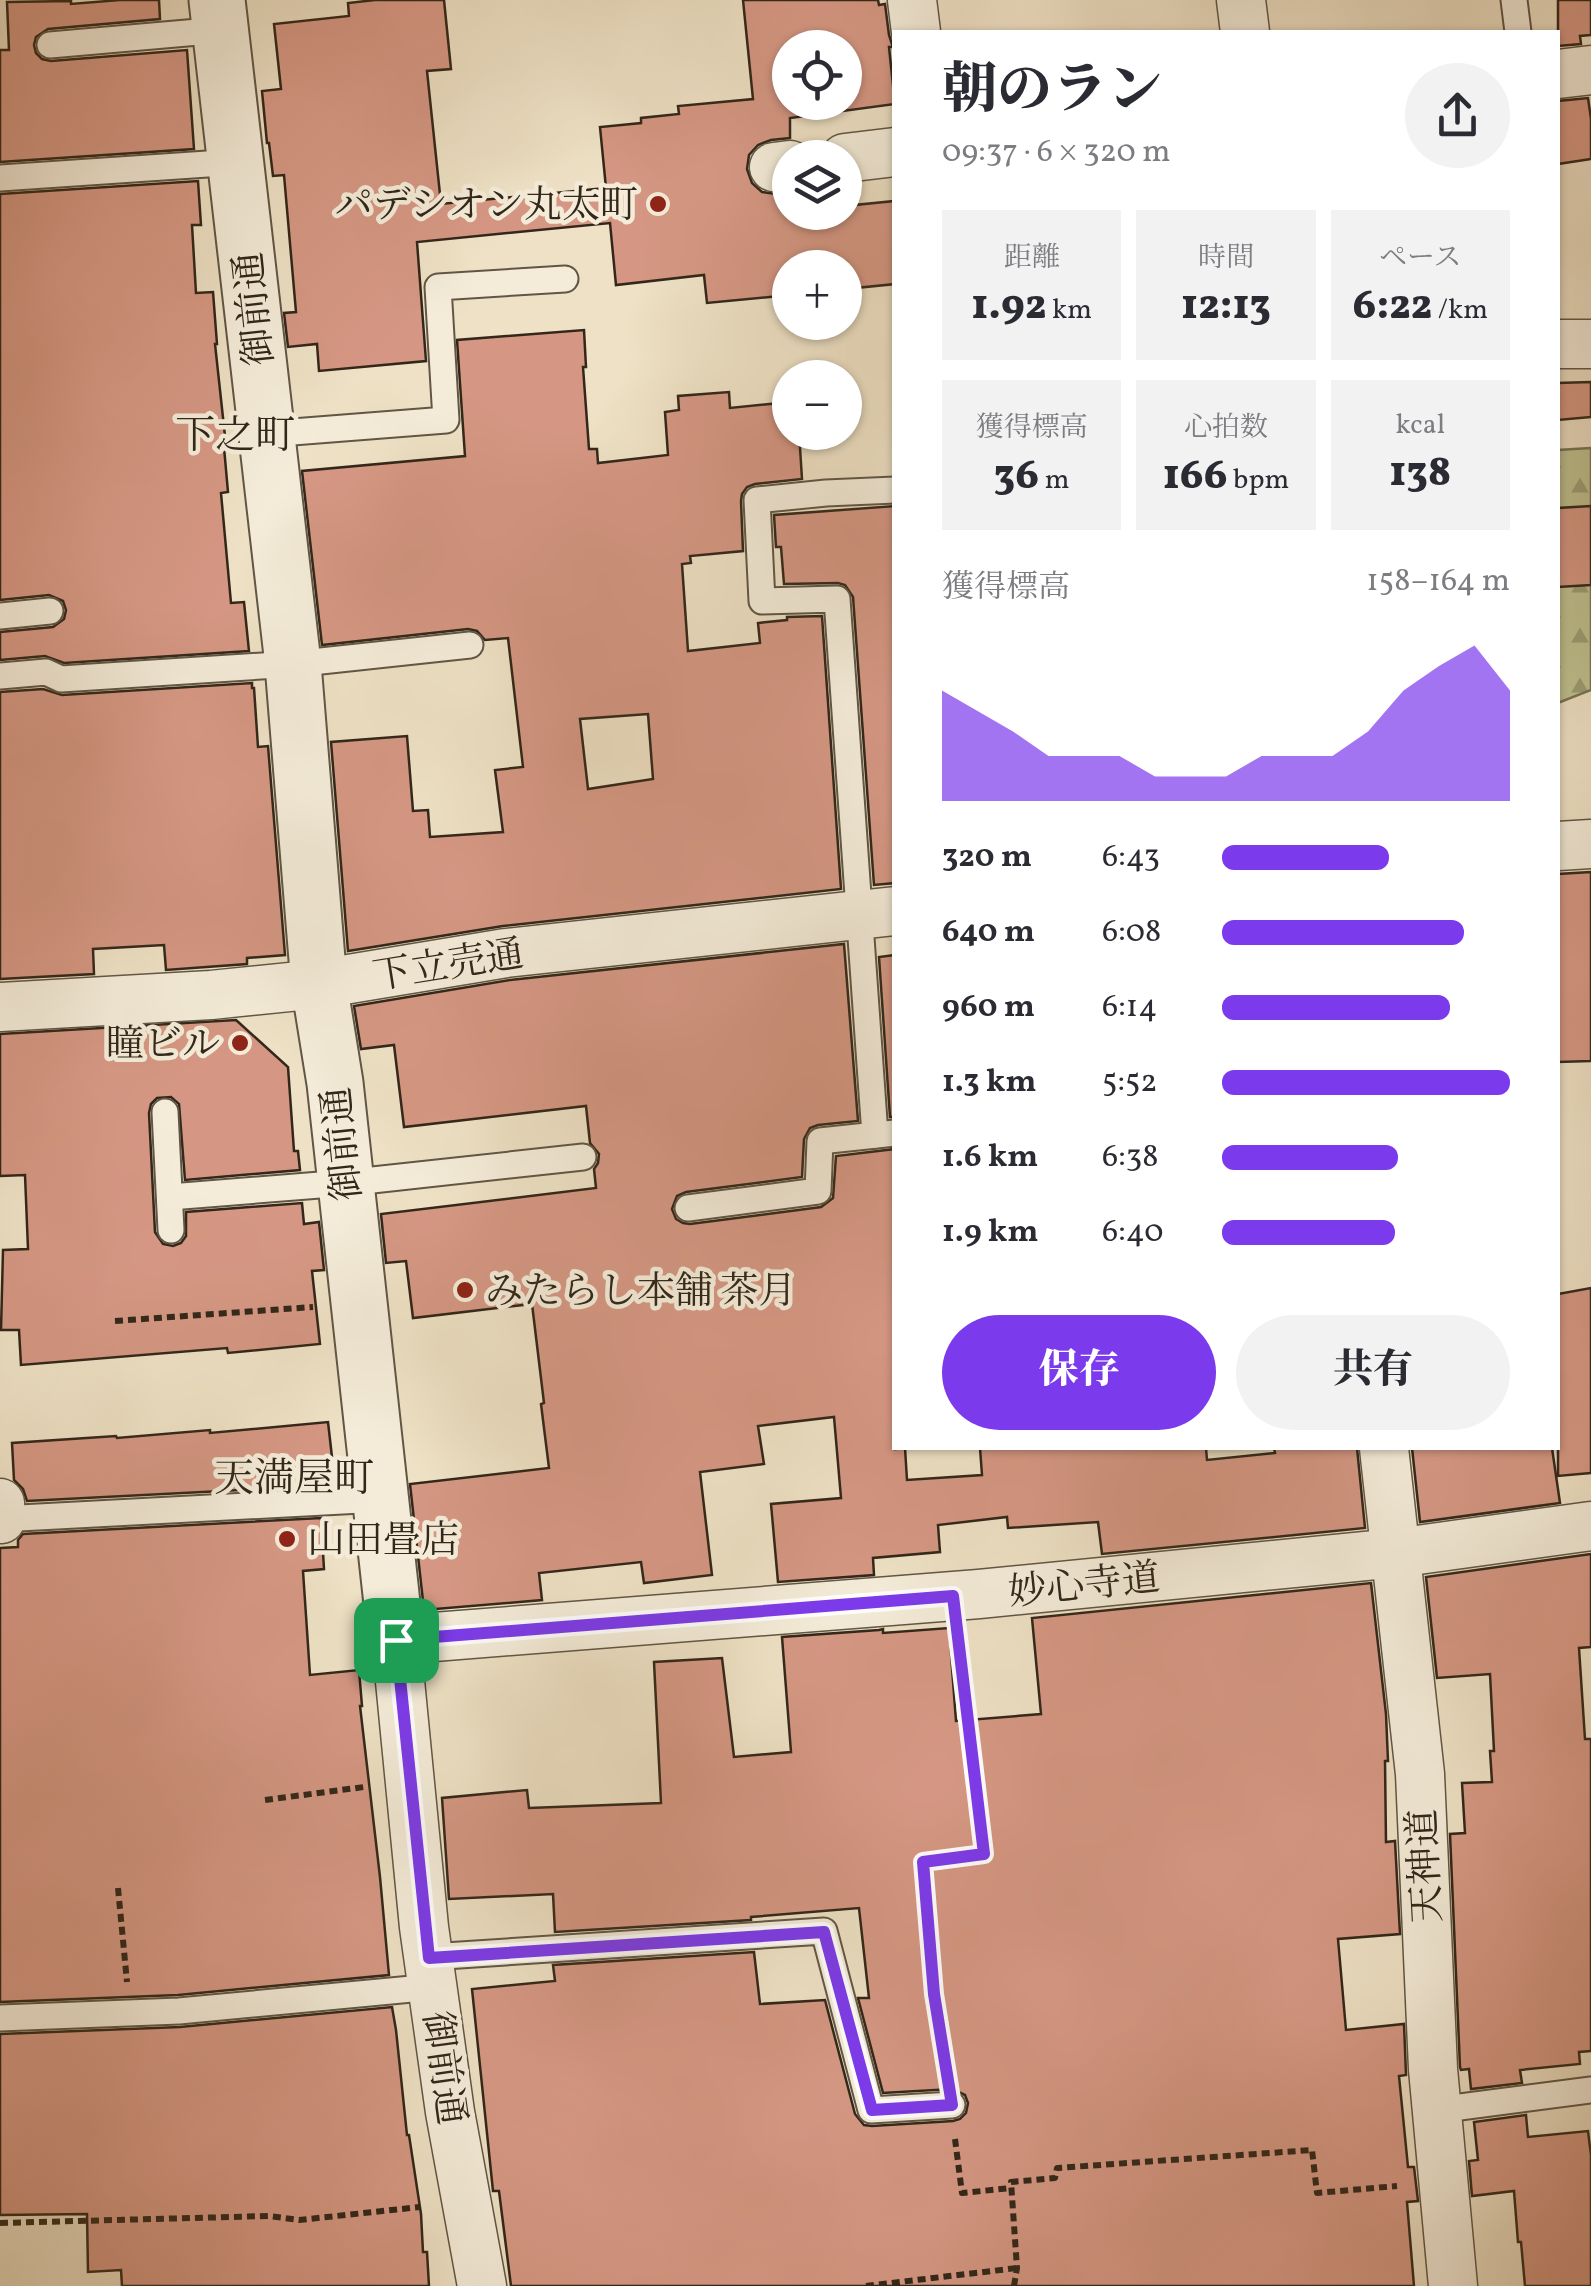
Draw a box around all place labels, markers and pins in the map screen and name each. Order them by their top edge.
place label: パデシオン丸太町 [335,181,638,234]
marker: パデシオン丸太町 [647,193,669,215]
place label: 瞳ビル [106,1020,220,1073]
marker: 瞳ビル [229,1032,251,1054]
place label: みたらし本舗 茶月 [485,1267,797,1320]
marker: みたらし本舗 茶月 [454,1279,476,1301]
place label: 山田畳店 [307,1516,459,1569]
marker: 山田畳店 [276,1528,298,1550]
pin [354,1598,439,1683]

